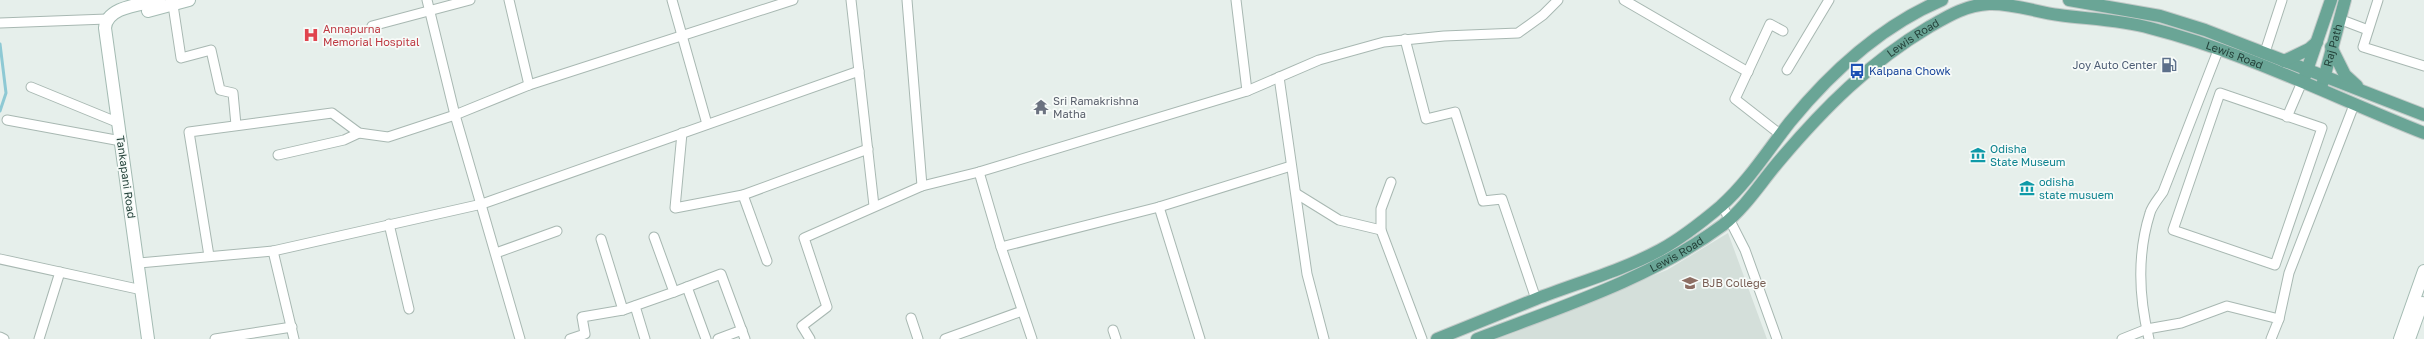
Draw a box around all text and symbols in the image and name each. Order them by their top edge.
street label: Lewis Road [1884,16,1941,59]
place label: Annapurna Memorial Hospital [323,22,420,48]
street label: Raj Path [2320,22,2344,68]
hospital icon: Annapurna Memorial Hospital [302,26,320,44]
street label: Lewis Road [2204,38,2265,71]
fuel station icon: Joy Auto Center [2160,56,2178,74]
place label: Joy Auto Center [2072,58,2158,71]
bus stop icon: Kalpana Chowk [1848,62,1866,80]
place label: Kalpana Chowk [1869,64,1951,77]
place label: Sri Ramakrishna Matha [1053,94,1139,120]
temple icon: Sri Ramakrishna Matha [1032,98,1050,116]
street label: Tankapani Road [114,135,139,219]
place label: Odisha State Museum [1990,142,2066,168]
museum icon: Odisha State Museum [1969,146,1987,164]
place label: odisha state musuem [2039,175,2114,201]
museum icon: odisha state musuem [2018,179,2036,197]
street label: Lewis Road [1647,233,1706,274]
school or university icon: BJB College [1681,274,1699,292]
place label: BJB College [1702,276,1766,289]

